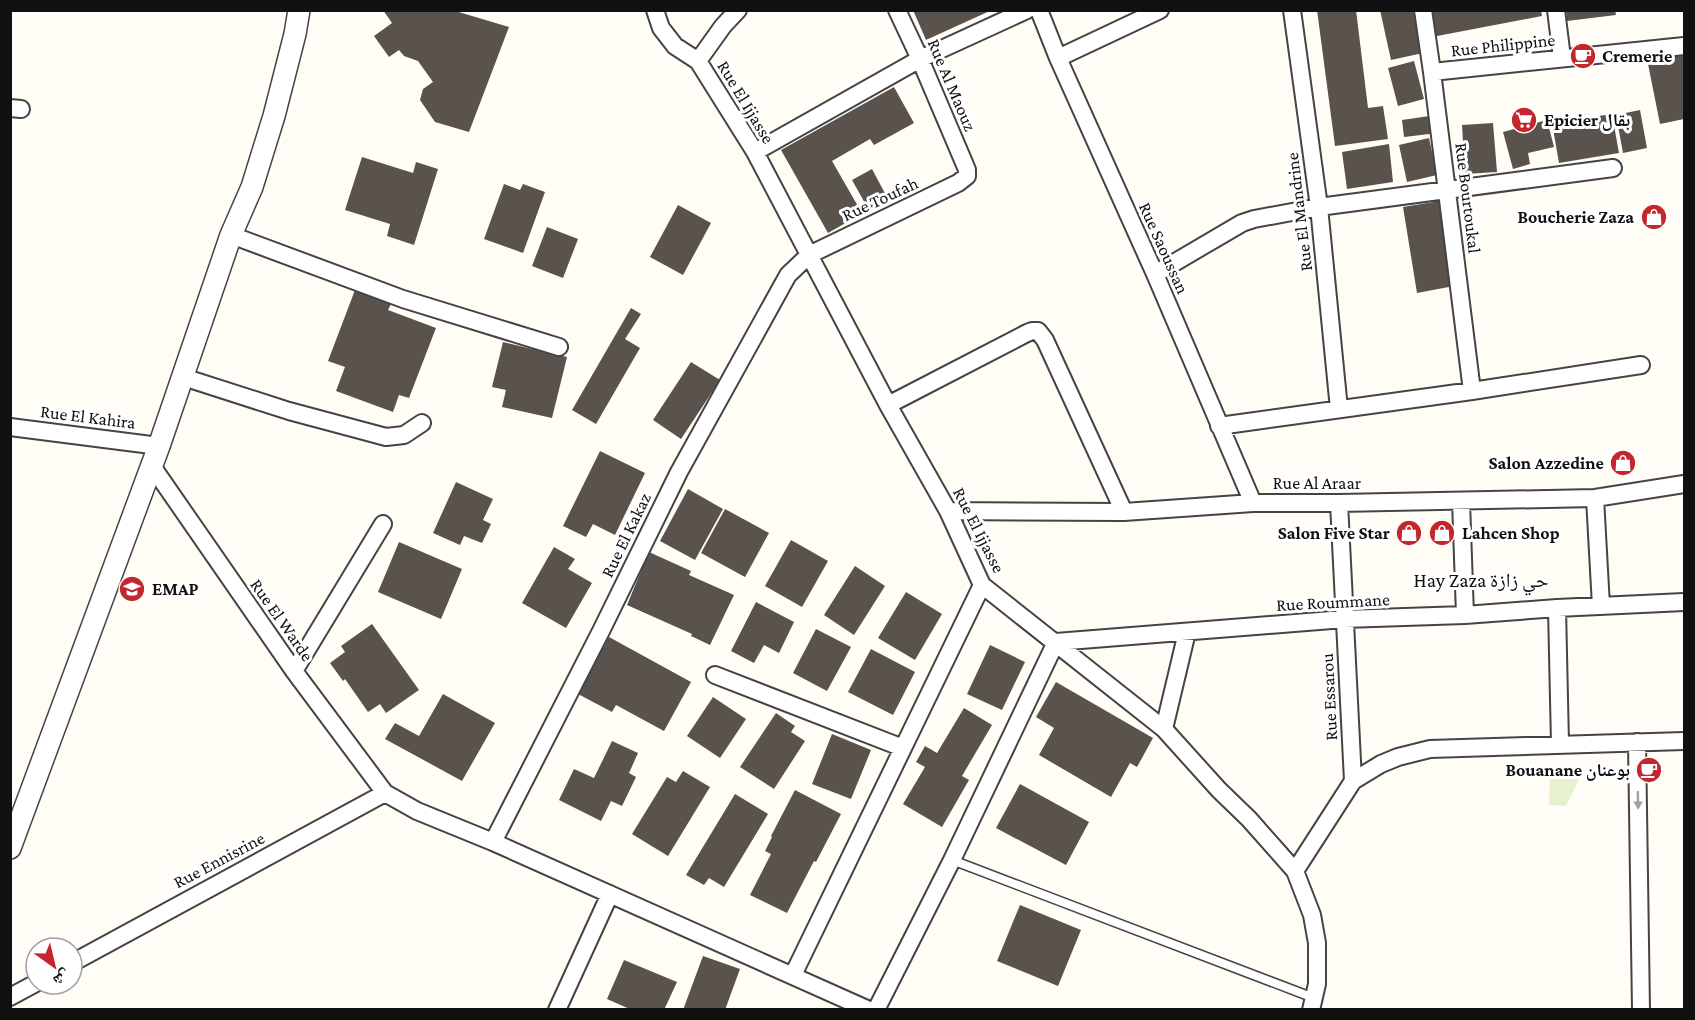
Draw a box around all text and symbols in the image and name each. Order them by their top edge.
street label: Rue Philippine [1450,30,1556,60]
street label: Rue Al Maouz [924,36,981,134]
cafe icon: Cremerie [1568,41,1598,71]
place label: Cremerie [1602,46,1672,66]
street label: Rue El Ijjasse [713,57,779,148]
supermarket icon: Epicier بقال [1509,105,1539,135]
place label: Epicier بقال [1544,110,1630,131]
street label: Rue Bourtoukal [1451,142,1485,255]
street label: Rue El Mandrine [1282,151,1316,273]
street label: Rue Toufah [839,173,921,225]
street label: Rue Saoussan [1135,199,1193,297]
shop icon: Boucherie Zaza [1639,202,1669,232]
place label: Boucherie Zaza [1517,207,1634,227]
street label: Rue El Kahira [39,401,137,433]
shop icon: Salon Azzedine [1608,448,1638,478]
place label: Salon Azzedine [1488,453,1604,473]
street label: Rue Al Araar [1273,473,1362,493]
street label: Rue El Ijjasse [948,484,1009,577]
street label: Rue El Kakaz [597,489,655,580]
shop icon: Salon Five Star [1394,518,1424,548]
shop icon: Lahcen Shop [1427,518,1457,548]
place label: Salon Five Star [1278,523,1390,543]
place label: Lahcen Shop [1462,523,1560,543]
district label: Hay Zaza حي زازة [1414,569,1549,596]
school or university icon: EMAP [117,574,147,604]
street label: Rue El Warde [246,575,318,665]
place label: EMAP [152,579,199,599]
street label: Rue Roummane [1276,589,1390,615]
street label: Rue Essarou [1317,652,1341,741]
cafe icon: Bouanane بوعنان [1634,755,1664,785]
place label: Bouanane بوعنان [1505,760,1630,781]
one-way arrow [1633,791,1643,810]
street label: Rue Ennisrine [170,828,268,892]
north arrow [24,936,84,996]
text: ش [50,965,74,990]

